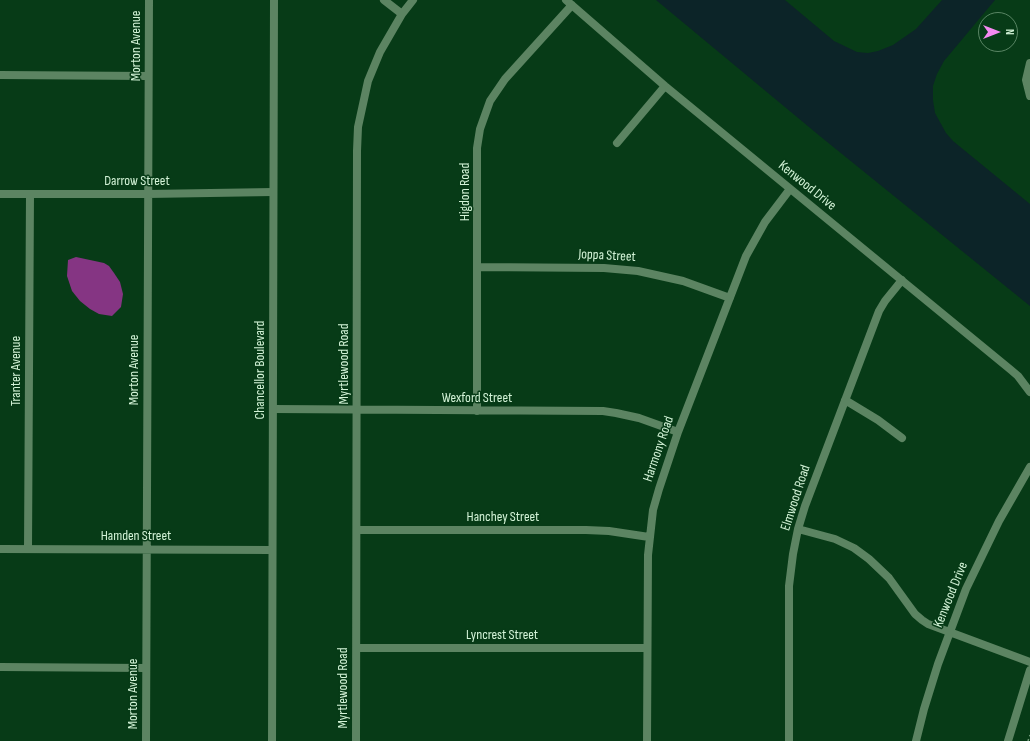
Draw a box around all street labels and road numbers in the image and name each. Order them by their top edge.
street label: Morton Avenue [128,11,144,81]
street label: Kenwood Drive [775,158,839,214]
street label: Higdon Road [457,163,473,221]
street label: Darrow Street [104,173,170,189]
street label: Joppa Street [578,246,636,266]
street label: Chancellor Boulevard [252,321,268,419]
street label: Myrtlewood Road [336,323,352,405]
street label: Morton Avenue [126,335,142,405]
street label: Tranter Avenue [8,336,24,406]
street label: Wexford Street [442,390,512,406]
street label: Harmony Road [640,414,678,484]
street label: Elmwood Road [777,463,815,533]
street label: Hanchey Street [467,509,539,525]
street label: Hamden Street [101,528,171,544]
street label: Kenwood Drive [930,560,972,630]
street label: Lyncrest Street [466,627,538,643]
street label: Myrtlewood Road [335,647,351,729]
street label: Morton Avenue [125,659,141,729]

